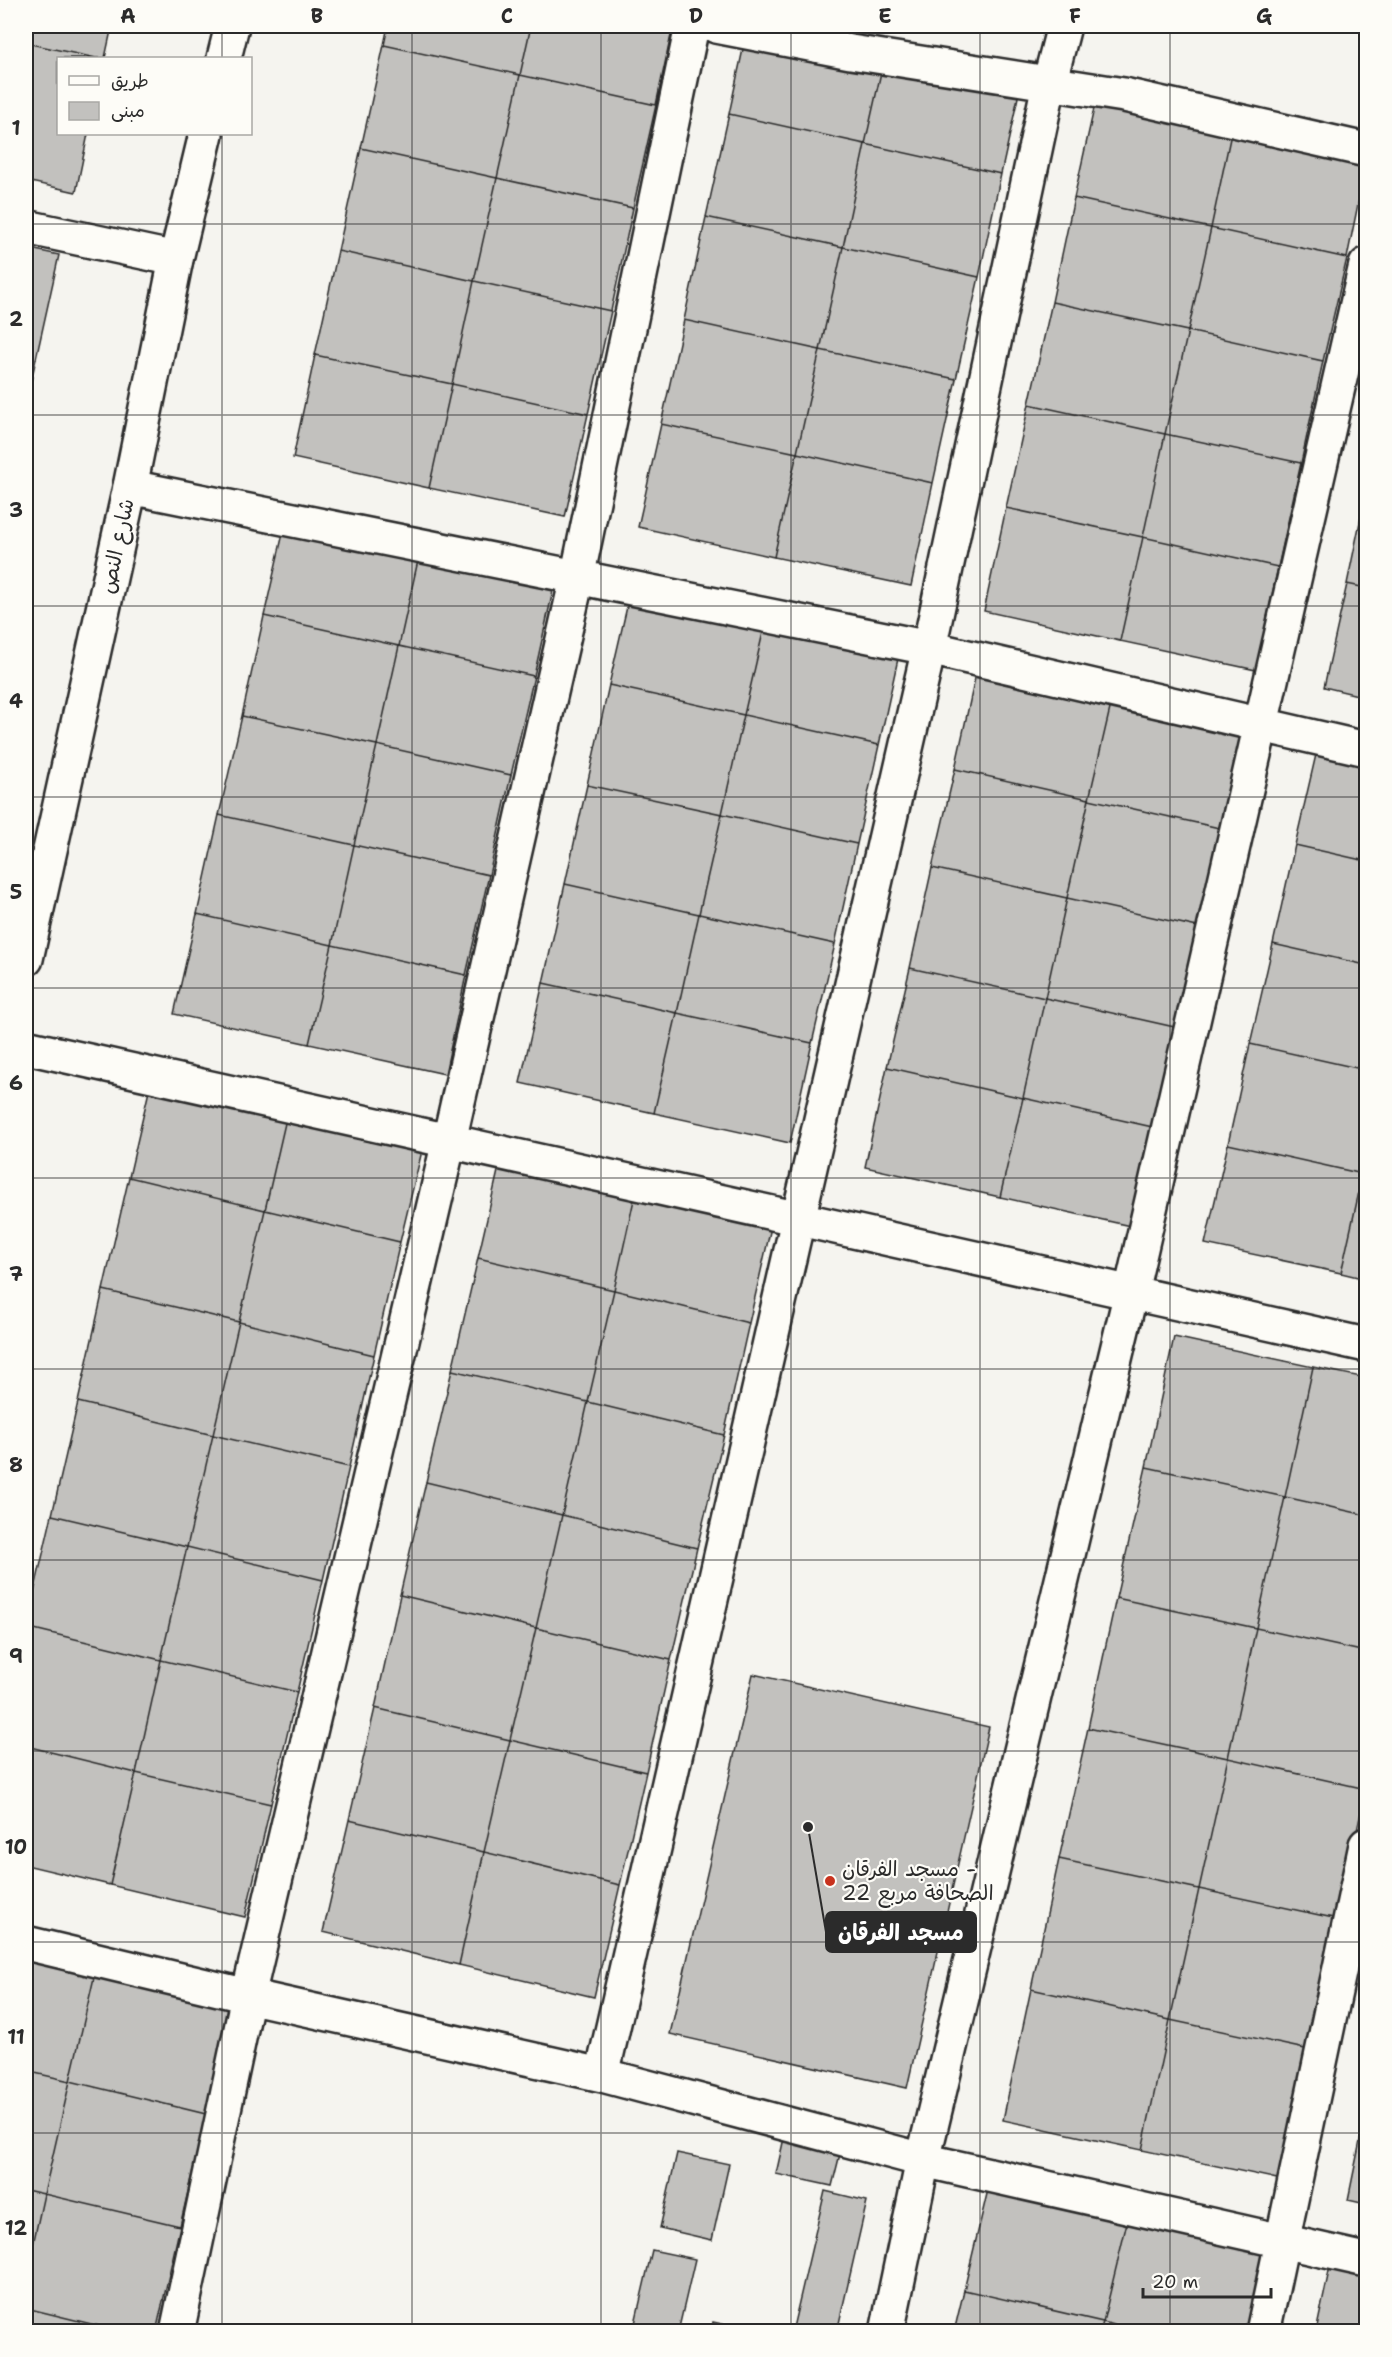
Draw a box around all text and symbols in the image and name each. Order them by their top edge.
text: A [120,3,136,29]
text: B [311,3,323,29]
text: C [501,3,513,29]
text: D [689,3,703,29]
text: E [878,3,892,29]
text: F [1069,3,1081,29]
text: G [1256,3,1272,29]
legend [57,57,252,135]
text: طريق [111,69,149,93]
text: مبنى [111,99,145,123]
text: 1 [11,115,21,141]
text: 2 [9,306,23,332]
street label: شارع النص [93,496,142,596]
text: 3 [9,497,23,523]
text: 4 [9,688,23,714]
text: 5 [10,879,22,905]
text: 6 [9,1070,23,1096]
text: 7 [9,1261,23,1287]
text: 8 [9,1452,23,1478]
text: 9 [9,1643,23,1669]
text: 10 [5,1834,27,1860]
place label: مسجد الفرقان - الصحافة مربع 22 [842,1855,994,1908]
marker: مسجد الفرقان - الصحافة مربع 22 [823,1874,837,1888]
callout: مسجد الفرقان [826,1912,976,1952]
text: مسجد الفرقان [838,1918,964,1947]
text: 11 [7,2024,25,2050]
text: 12 [5,2215,27,2241]
scale bar [1143,2261,1270,2299]
text: 20 m [1152,2270,1198,2294]

